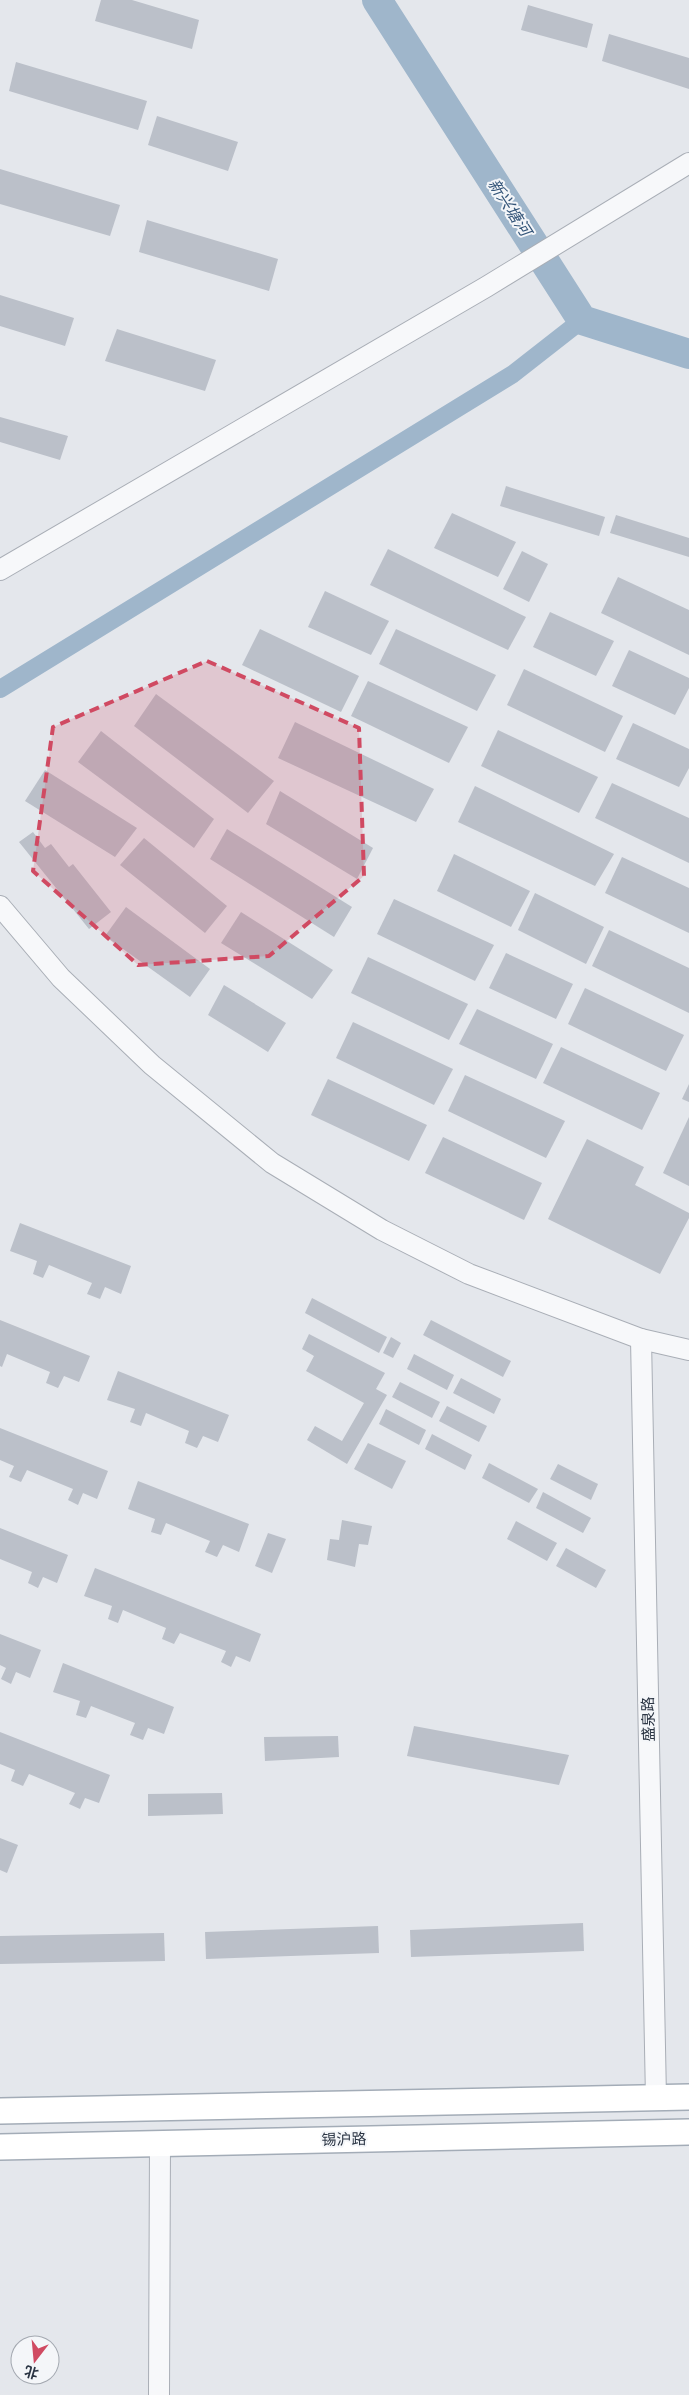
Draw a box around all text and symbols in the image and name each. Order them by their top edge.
water label: 新兴塘河 [484,175,537,242]
street label: 盛泉路 [638,1696,658,1742]
street label: 锡沪路 [321,2129,367,2149]
north arrow [10,2335,60,2385]
text: 北 [22,2362,41,2383]

